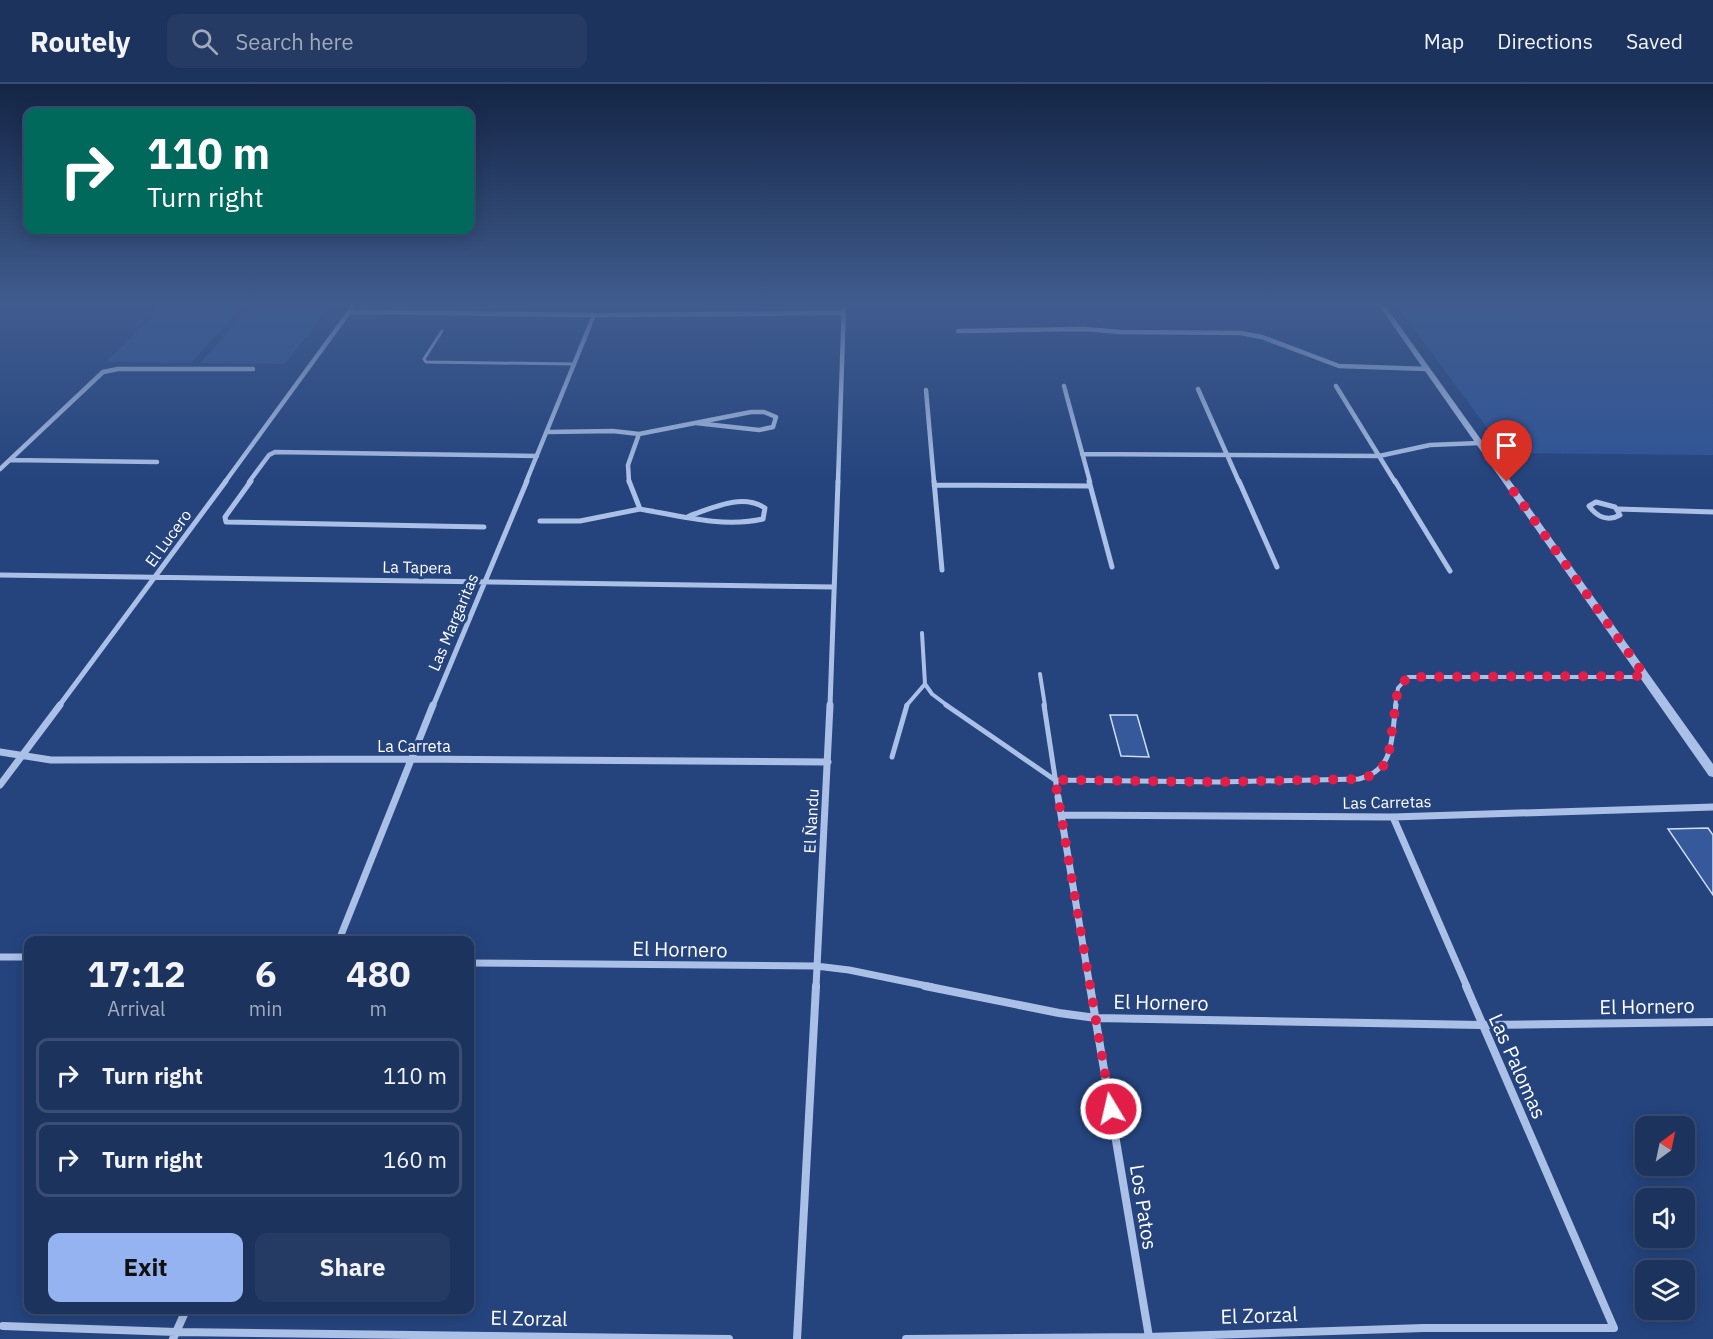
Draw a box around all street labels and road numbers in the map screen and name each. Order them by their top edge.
street label: El Lucero [141,505,195,571]
street label: La Tapera [382,556,452,578]
street label: Las Margaritas [423,570,483,674]
street label: La Carreta [377,736,451,756]
street label: El Ñandu [799,788,823,854]
street label: Las Carretas [1342,791,1432,813]
street label: El Hornero [632,935,728,963]
street label: El Hornero [1113,988,1209,1016]
street label: El Hornero [1599,992,1695,1020]
street label: Las Palomas [1483,1009,1553,1123]
street label: Los Patos [1124,1162,1164,1252]
street label: El Zorzal [1220,1300,1298,1330]
street label: El Zorzal [490,1304,568,1332]

